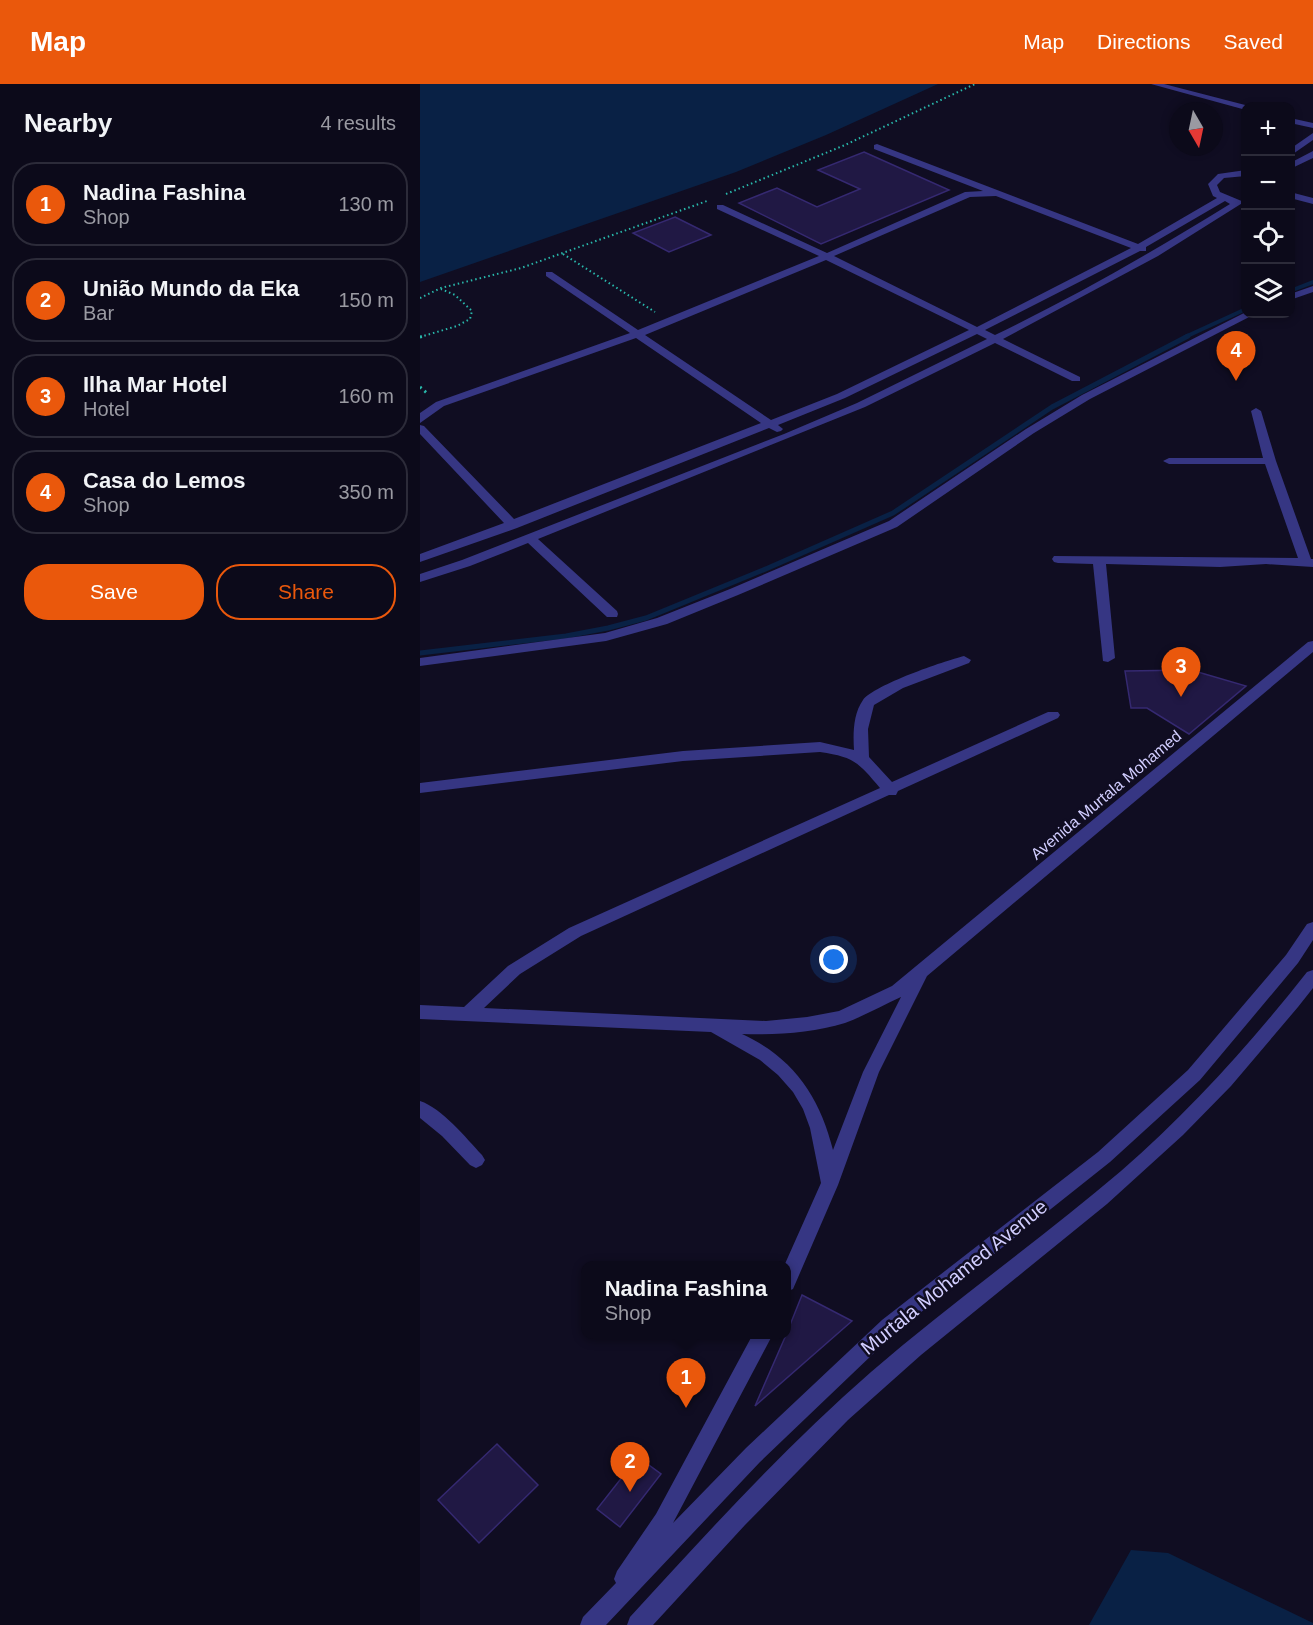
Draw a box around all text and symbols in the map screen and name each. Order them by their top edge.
text: Map [30,26,86,57]
text: Map [1023,30,1064,53]
text: Directions [1097,30,1190,53]
text: Saved [1223,30,1283,53]
north arrow [1169,102,1223,156]
map controls [1241,102,1295,318]
button: + [1241,102,1295,156]
text: Nearby [24,108,112,138]
text: 4 results [320,112,396,134]
button: − [1241,156,1295,210]
text: Nadina Fashina [83,180,246,205]
text: 1 [40,193,51,215]
text: 130 m [338,193,394,215]
text: Shop [83,206,130,228]
button: locate [1241,210,1295,264]
button: layers [1241,264,1295,318]
text: União Mundo da Eka [83,276,299,301]
text: 2 [40,289,51,311]
text: 150 m [338,289,394,311]
text: Bar [83,302,114,324]
pin: 4 [1216,332,1256,381]
text: Ilha Mar Hotel [83,372,227,397]
text: 3 [40,385,51,407]
text: 160 m [338,385,394,407]
text: Hotel [83,398,130,420]
text: Casa do Lemos [83,468,246,493]
text: 4 [40,481,51,503]
text: 350 m [338,481,394,503]
text: Shop [83,494,130,516]
button: Save [24,564,204,620]
button: Share [216,564,396,620]
pin: 3 [1162,648,1200,697]
street label: Avenida Murtala Mohamed [1027,727,1185,863]
your location [819,945,848,974]
street label: Murtala Mohamed Avenue [856,1195,1052,1359]
popup [581,1261,791,1339]
text: Nadina Fashina [605,1276,767,1301]
text: Shop [605,1302,651,1324]
pin: 1 [666,1358,706,1408]
pin: 2 [610,1442,650,1492]

